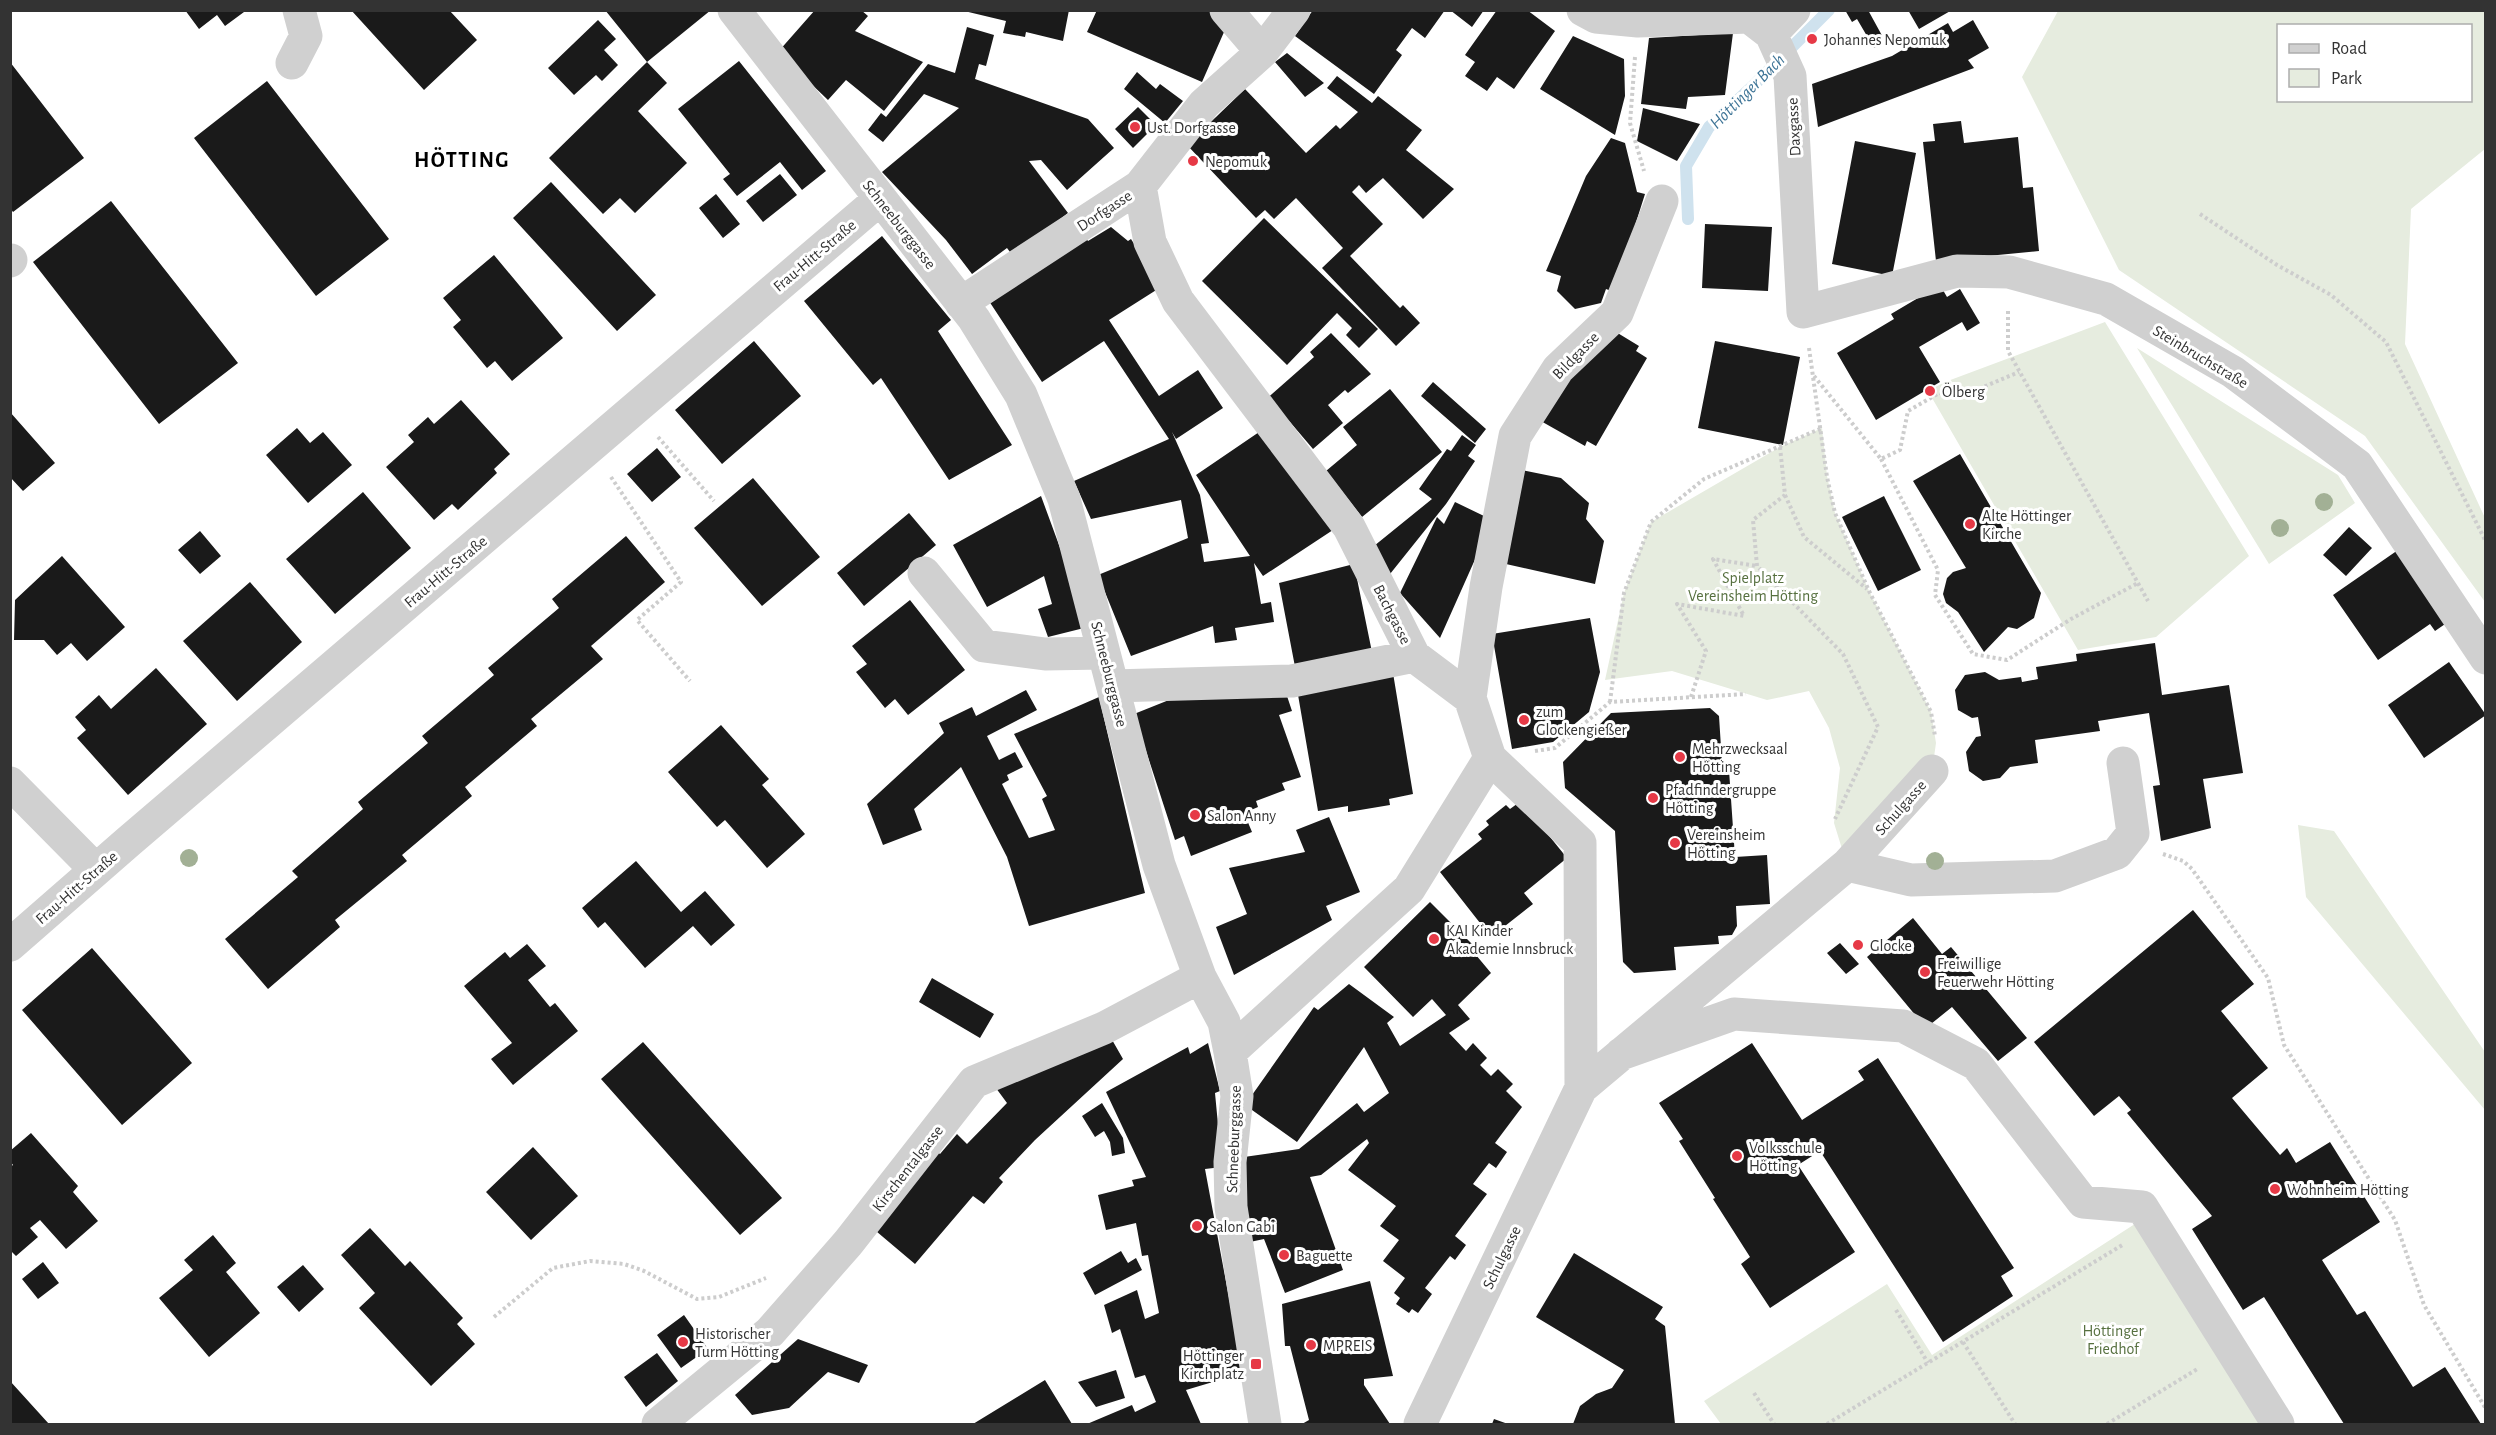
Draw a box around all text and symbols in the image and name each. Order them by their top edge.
legend [2277,24,2472,102]
marker: Johannes Nepomuk [1805,32,1819,46]
place label: Johannes Nepomuk [1824,32,1947,48]
text: Road [2331,40,2367,58]
water label: Höttinger Bach [1707,51,1789,133]
text: Park [2331,70,2363,88]
street label: Daxgasse [1784,97,1804,157]
marker: Ust. Dorfgasse [1128,120,1142,134]
place label: Ust. Dorfgasse [1147,120,1236,136]
district label: HÖTTING [414,147,510,171]
marker: Nepomuk [1186,154,1200,168]
place label: Nepomuk [1205,154,1268,170]
street label: Schneeburggasse [860,177,939,272]
street label: Dorfgasse [1074,187,1135,234]
street label: Frau-Hitt-Straße [770,217,859,295]
street label: Steinbruchstraße [2150,322,2251,391]
street label: Bildgasse [1550,329,1602,382]
place label: Ölberg [1942,382,1985,400]
marker: Ölberg [1923,384,1937,398]
place label: Alte Höttinger Kirche [1982,508,2072,542]
marker: Alte Höttinger Kirche [1963,517,1977,531]
street label: Frau-Hitt-Straße [401,533,490,611]
park label: Spielplatz Vereinsheim Hötting [1688,570,1818,604]
street label: Bachgasse [1370,582,1414,647]
street label: Schneeburggasse [1088,620,1130,729]
place label: zum Glockengießer [1536,704,1628,738]
marker: zum Glockengießer [1517,713,1531,727]
place label: Mehrzwecksaal Hötting [1692,741,1788,775]
marker: Mehrzwecksaal Hötting [1673,750,1687,764]
street label: Schulgasse [1872,777,1929,838]
place label: Pfadfindergruppe Hötting [1665,782,1776,816]
marker: Pfadfindergruppe Hötting [1646,791,1660,805]
marker: Salon Anny [1188,808,1202,822]
place label: Salon Anny [1207,808,1276,825]
place label: Vereinsheim Hötting [1687,827,1766,861]
marker: Vereinsheim Hötting [1668,836,1682,850]
street label: Frau-Hitt-Straße [33,848,121,927]
place label: KAI Kinder Akademie Innsbruck [1446,923,1574,957]
marker: KAI Kinder Akademie Innsbruck [1427,932,1441,946]
marker: Glocke [1851,938,1865,952]
place label: Glocke [1870,938,1912,954]
place label: Freiwillige Feuerwehr Hötting [1937,956,2054,990]
marker: Freiwillige Feuerwehr Hötting [1918,965,1932,979]
street label: Schneeburggasse [1224,1085,1244,1193]
street label: Kirschentalgasse [869,1123,946,1215]
place label: Volksschule Hötting [1749,1140,1822,1174]
marker: Volksschule Hötting [1730,1149,1744,1163]
marker: Wohnheim Hötting [2268,1182,2282,1196]
place label: Wohnheim Hötting [2287,1182,2409,1198]
marker: Salon Gabi [1190,1219,1204,1233]
place label: Salon Gabi [1209,1219,1275,1235]
street label: Schulgasse [1480,1223,1524,1292]
marker: Baguette [1277,1248,1291,1262]
place label: Baguette [1296,1248,1353,1264]
park label: Höttinger Friedhof [2082,1323,2144,1357]
place label: Historischer Turm Hötting [695,1326,779,1360]
marker: Historischer Turm Hötting [676,1335,690,1349]
marker: MPREIS [1304,1338,1318,1352]
place label: MPREIS [1323,1338,1372,1354]
place label: Höttinger Kirchplatz [1181,1348,1245,1382]
marker: Höttinger Kirchplatz [1249,1357,1263,1371]

